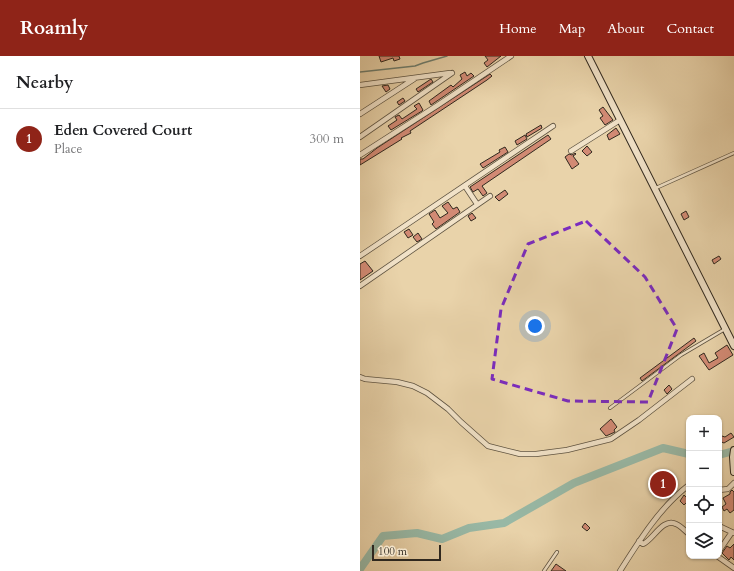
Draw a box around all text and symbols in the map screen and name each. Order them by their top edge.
text: Roamly [20,15,88,41]
text: Home [499,19,537,38]
text: Map [559,19,585,38]
text: About [607,19,644,38]
text: Contact [666,19,714,38]
text: Nearby [16,71,73,94]
text: Eden Covered Court [54,120,192,140]
text: 1 [26,130,32,148]
text: 300 m [310,130,344,148]
text: Place [54,140,82,158]
your location [525,316,545,336]
map controls [686,415,722,559]
button: + [686,415,722,451]
button: − [686,451,722,487]
pin: 1 [650,469,676,499]
button: locate [686,487,722,523]
button: layers [686,523,722,559]
scale bar [372,543,441,562]
text: 100 m [378,544,407,559]

